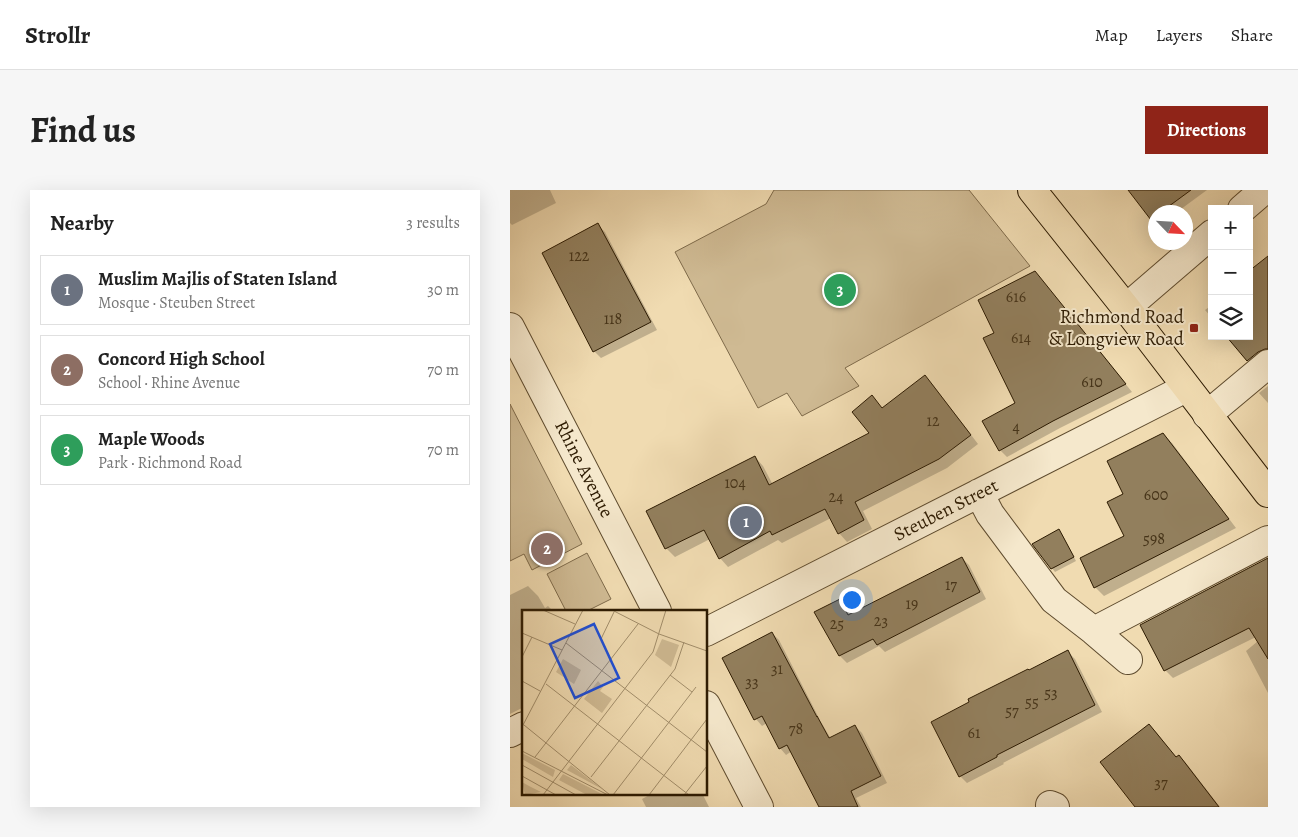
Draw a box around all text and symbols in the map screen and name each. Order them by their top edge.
text: Strollr [25,19,90,51]
text: Map [1095,23,1128,47]
text: Layers [1156,23,1203,47]
text: Share [1231,23,1273,47]
text: Find us [30,106,136,154]
button: Directions [1145,106,1268,154]
north arrow [1148,205,1193,250]
map controls [1208,205,1253,340]
button: + [1208,205,1253,250]
text: Nearby [50,209,113,237]
text: 3 results [406,212,460,234]
house number: 122 [569,245,590,267]
button: − [1208,250,1253,295]
text: Muslim Majlis of Staten Island [98,266,337,292]
pin: 3 [824,271,856,309]
text: 1 [64,279,70,301]
text: 30 m [427,279,459,301]
house number: 616 [1006,286,1026,308]
text: Mosque · Steuben Street [98,292,255,314]
button: layers [1208,295,1253,340]
place label: Richmond Road & Longview Road [1049,304,1185,352]
house number: 118 [604,308,622,330]
marker: Richmond Road & Longview Road [1188,322,1200,334]
house number: 614 [1011,327,1031,349]
text: Concord High School [98,346,265,372]
text: 2 [63,359,71,381]
text: 70 m [427,359,459,381]
house number: 610 [1081,371,1103,393]
text: School · Rhine Avenue [98,372,240,394]
house number: 12 [926,410,940,432]
street label: Rhine Avenue [548,416,620,522]
house number: 4 [1012,416,1020,438]
text: Maple Woods [98,426,205,452]
text: 3 [64,439,70,461]
text: 70 m [427,439,459,461]
text: Park · Richmond Road [98,452,242,474]
house number: 104 [724,472,746,494]
street label: Steuben Street [889,472,1003,548]
house number: 600 [1144,484,1168,506]
house number: 24 [829,486,843,508]
pin: 1 [730,503,762,541]
house number: 598 [1143,528,1165,550]
pin: 2 [531,530,563,568]
house number: 17 [945,574,957,596]
your location [839,587,865,613]
house number: 19 [906,593,918,615]
inset map [522,610,708,794]
house number: 23 [874,610,888,632]
house number: 25 [830,613,844,635]
house number: 31 [771,658,784,680]
house number: 33 [745,671,759,693]
house number: 53 [1044,682,1058,704]
house number: 55 [1025,691,1039,713]
house number: 57 [1005,700,1019,722]
house number: 78 [789,718,803,740]
house number: 61 [968,722,981,744]
house number: 37 [1154,772,1168,794]

